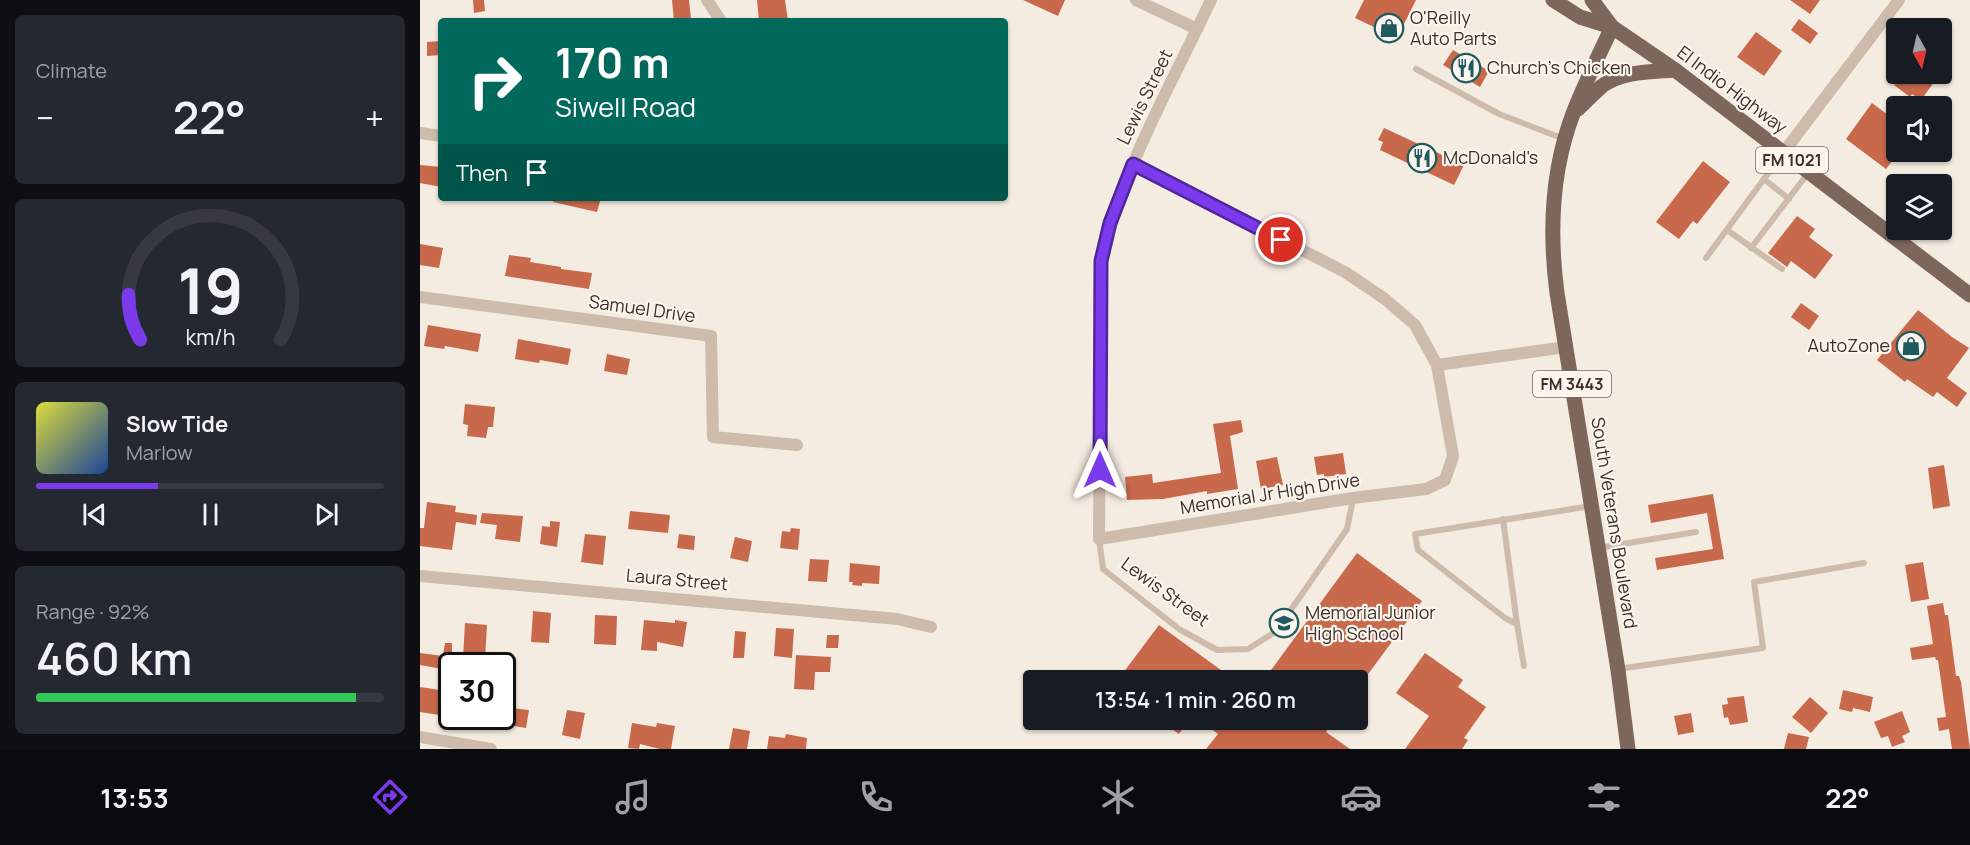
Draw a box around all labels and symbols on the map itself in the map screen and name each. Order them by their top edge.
place label: O'Reilly Auto Parts [1410,5,1497,50]
shop icon: O'Reilly Auto Parts [1373,12,1405,44]
north arrow [1886,18,1952,84]
street label: El Indio Highway [1673,40,1793,139]
street label: Lewis Street [1111,45,1178,148]
restaurant icon: Church's Chicken [1450,52,1482,84]
place label: Church's Chicken [1487,55,1631,79]
restaurant icon: McDonald's [1406,142,1438,174]
place label: McDonald's [1443,145,1538,169]
road number: FM 1021 [1756,147,1828,173]
pin [1255,214,1306,265]
street label: Samuel Drive [587,289,697,327]
shop icon: AutoZone [1895,330,1927,362]
place label: AutoZone [1808,333,1890,357]
road number: FM 3443 [1533,371,1611,397]
street label: South Veterans Boulevard [1586,415,1644,630]
position arrow [1068,438,1132,502]
street label: Memorial Jr High Drive [1178,467,1361,519]
street label: Lewis Street [1117,551,1214,631]
street label: Laura Street [625,563,729,595]
place label: Memorial Junior High School [1305,600,1436,645]
school or university icon: Memorial Junior High School [1268,607,1300,639]
speed limit sign: 30 [438,652,516,730]

